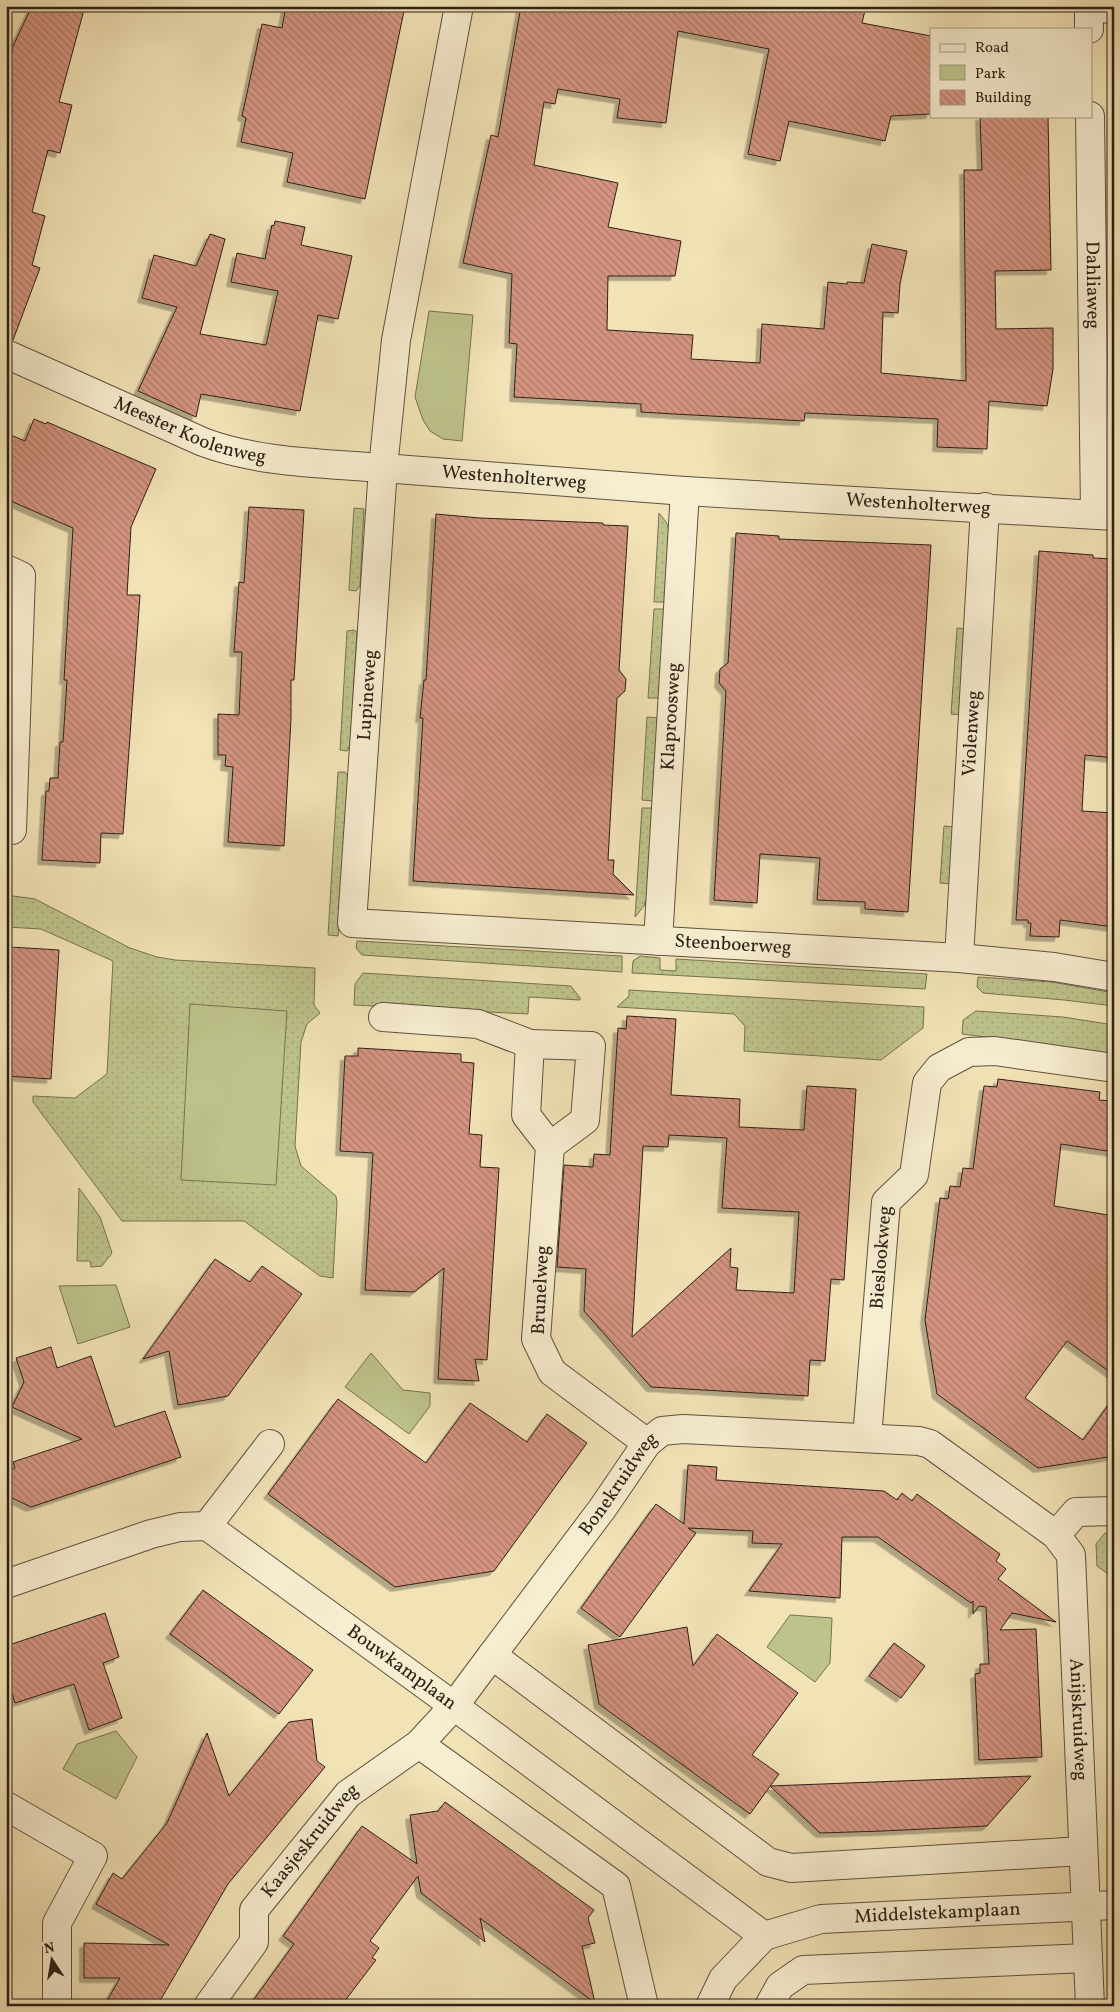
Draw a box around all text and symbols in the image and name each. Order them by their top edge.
legend [930,28,1092,118]
text: Road [975,38,1009,59]
text: Park [975,64,1006,85]
text: Building [975,88,1032,109]
street label: Dahliaweg [1079,241,1106,329]
street label: Meester Koolenweg [110,391,268,471]
street label: Westenholterweg [441,460,587,496]
street label: Westenholterweg [845,487,991,522]
street label: Lupineweg [352,649,384,741]
street label: Klaproosweg [655,662,688,771]
street label: Violenweg [956,690,987,777]
street label: Steenboerweg [674,929,792,961]
street label: Bieslookweg [864,1205,899,1310]
street label: Brunelweg [526,1244,556,1336]
street label: Bonekruidweg [573,1426,663,1541]
street label: Bouwkamplaan [341,1619,462,1717]
street label: Anijskruidweg [1062,1658,1093,1781]
street label: Kaasjeskruidweg [256,1777,364,1904]
street label: Middelstekamplaan [854,1896,1021,1930]
north arrow [28,1934,78,1984]
text: N [43,1938,57,1959]

